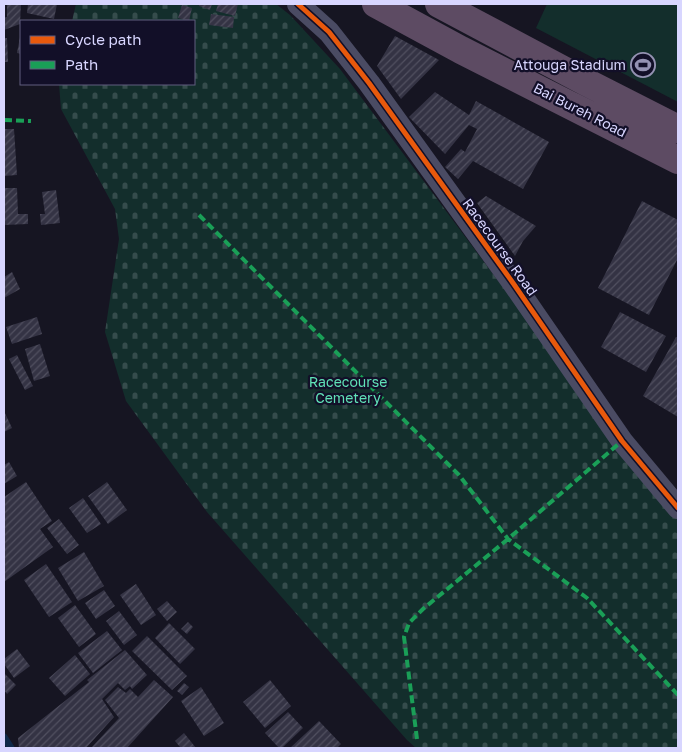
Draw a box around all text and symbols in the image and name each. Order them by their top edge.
legend [20,20,195,85]
text: Cycle path [65,30,141,48]
sports icon: Attouga Stadium [630,52,656,78]
text: Path [65,55,98,73]
place label: Attouga Stadium [514,56,626,73]
street label: Bai Bureh Road [531,79,630,140]
street label: Racecourse Road [459,195,541,299]
park label: Racecourse Cemetery [309,373,387,406]

